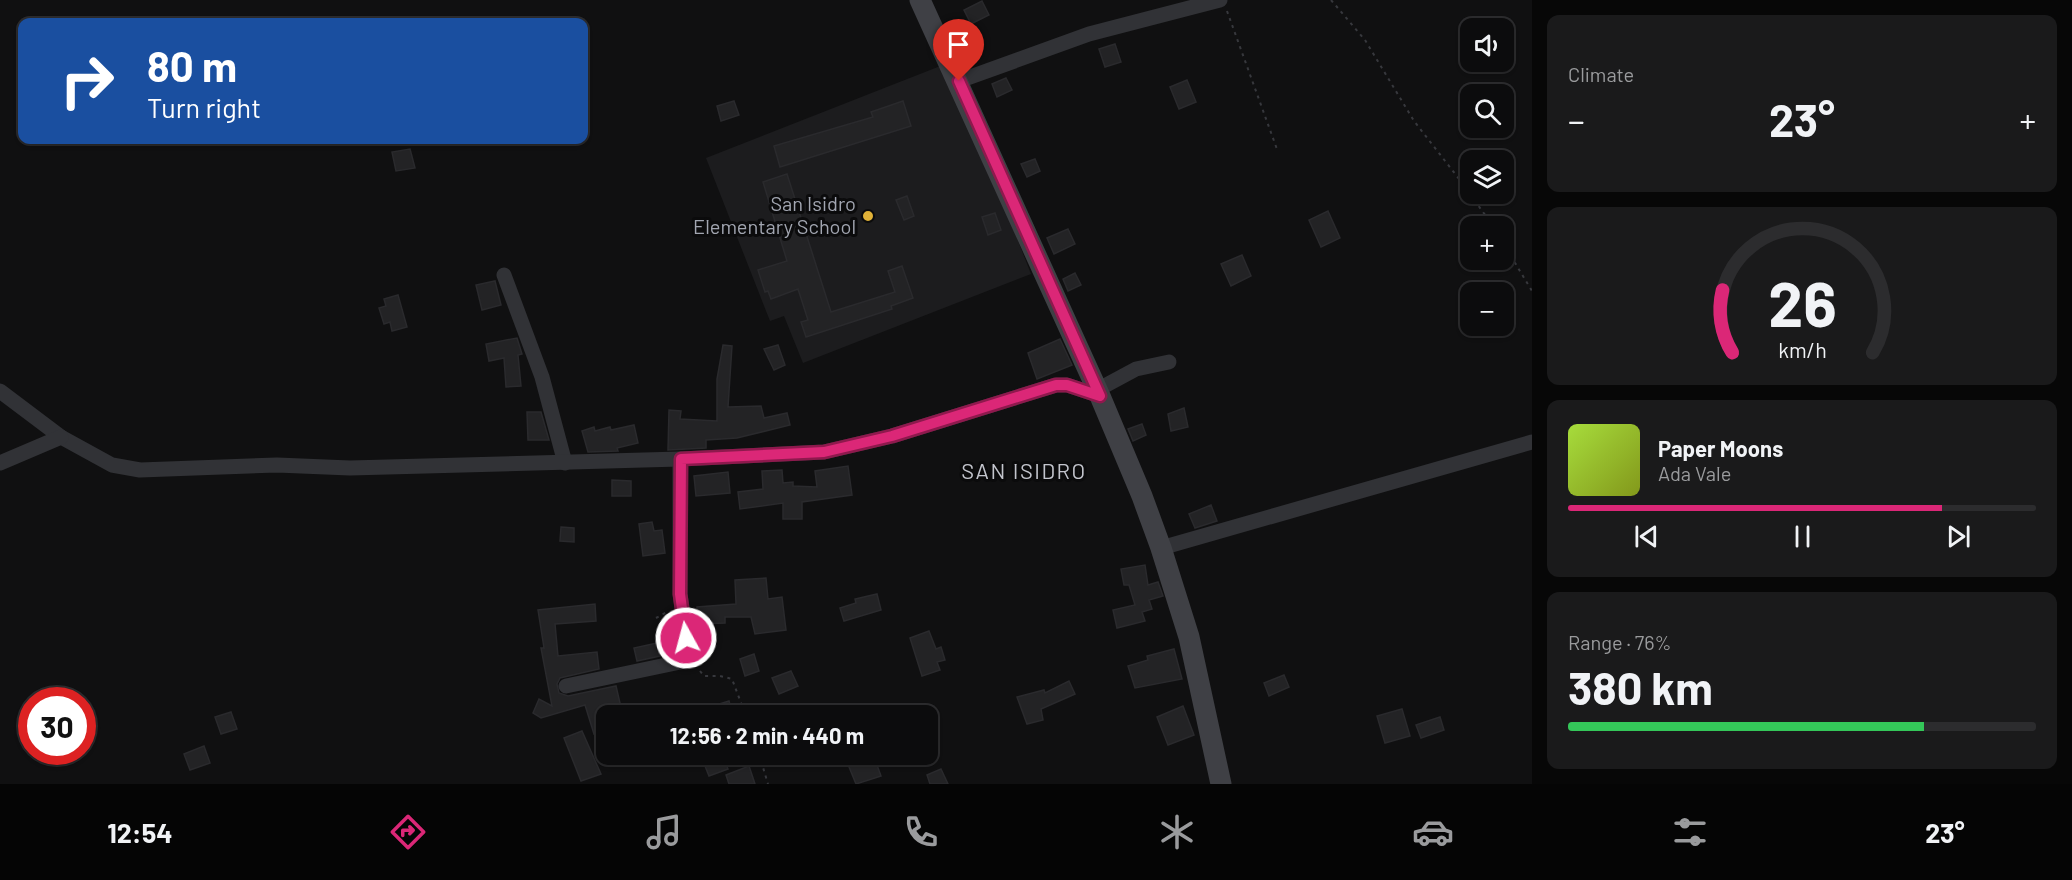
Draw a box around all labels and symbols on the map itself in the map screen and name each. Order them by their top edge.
pin [933,19,984,81]
place label: San Isidro Elementary School [693,191,856,238]
marker: San Isidro Elementary School [861,209,875,223]
district label: SAN ISIDRO [961,457,1087,483]
position arrow [654,606,718,670]
speed limit sign: 30 [18,687,96,765]

